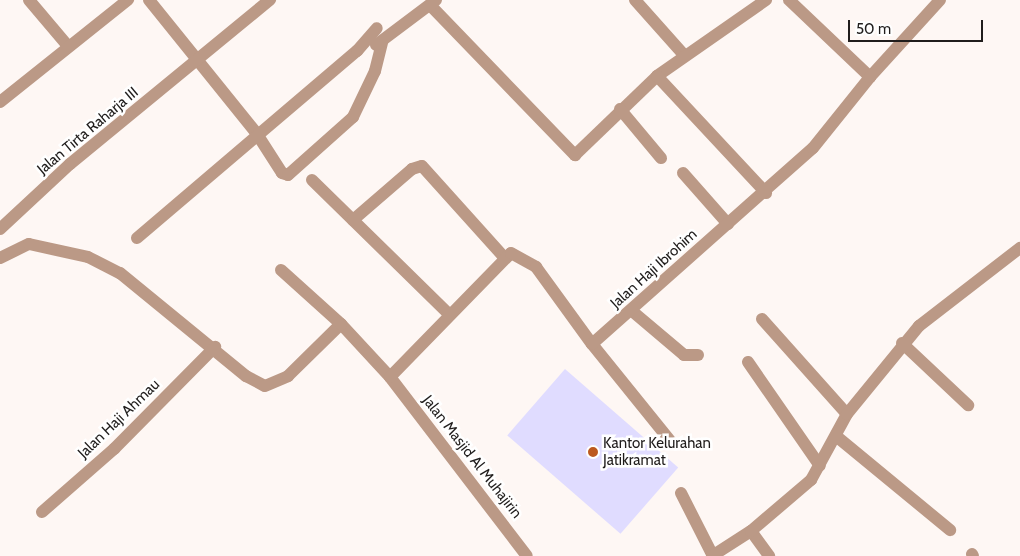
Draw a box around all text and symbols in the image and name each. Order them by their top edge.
scale bar [850,10,985,42]
text: 50 m [856,20,891,38]
street label: Jalan Tirta Raharja III [34,84,142,178]
street label: Jalan Haji Ibrohim [607,226,701,312]
street label: Jalan Haji Ahmau [75,376,163,462]
street label: Jalan Masjid Al Muhajirin [418,392,526,522]
place label: Kantor Kelurahan Jatikramat [603,434,711,469]
marker: Kantor Kelurahan Jatikramat [587,446,599,458]

